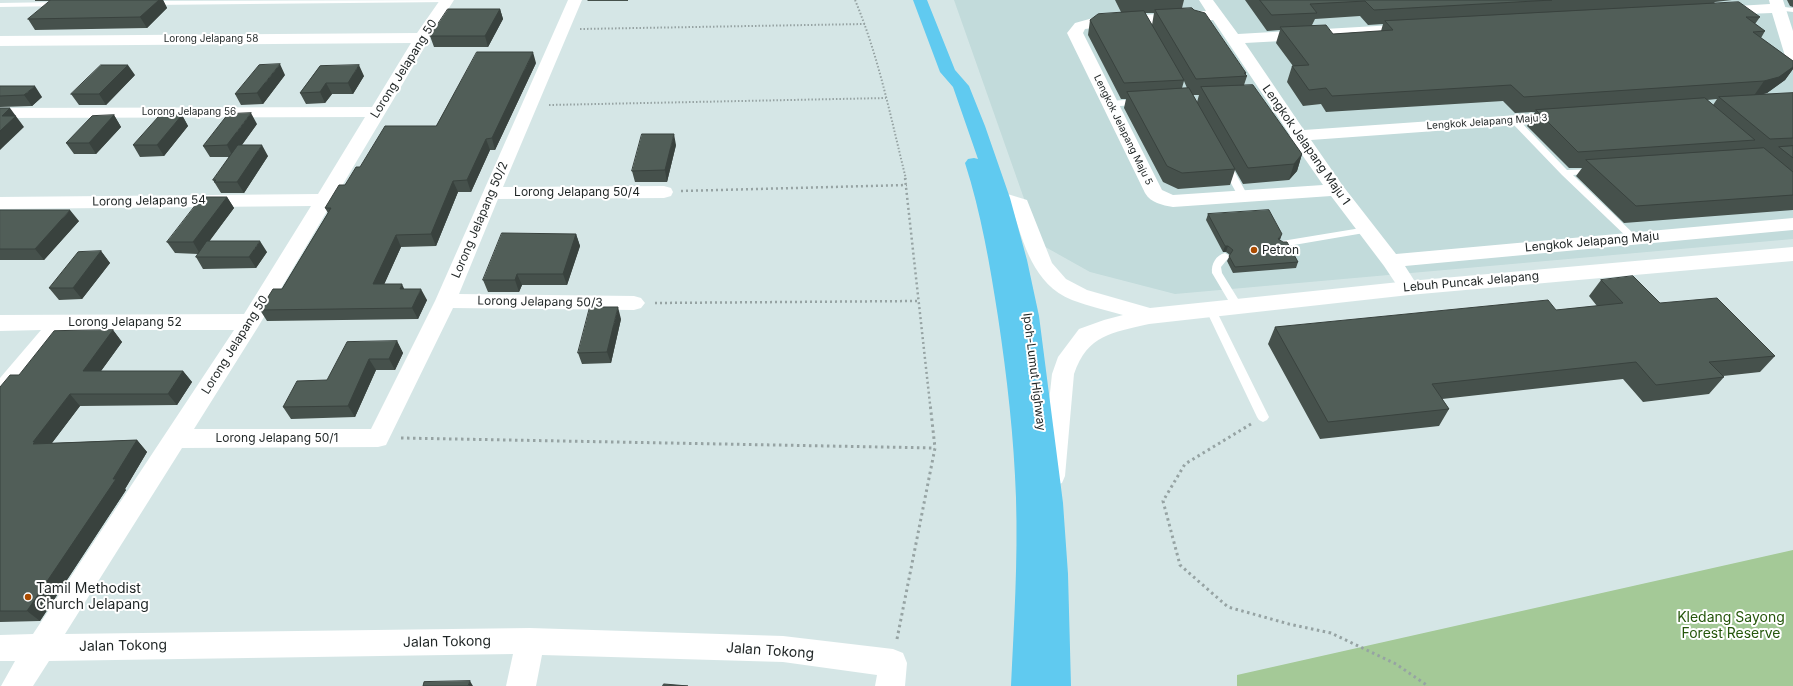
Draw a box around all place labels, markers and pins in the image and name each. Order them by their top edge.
place label: Petron [1262,243,1299,257]
marker: Petron [1249,245,1259,255]
place label: Tamil Methodist Church Jelapang [36,581,149,614]
marker: Tamil Methodist Church Jelapang [23,592,33,602]

